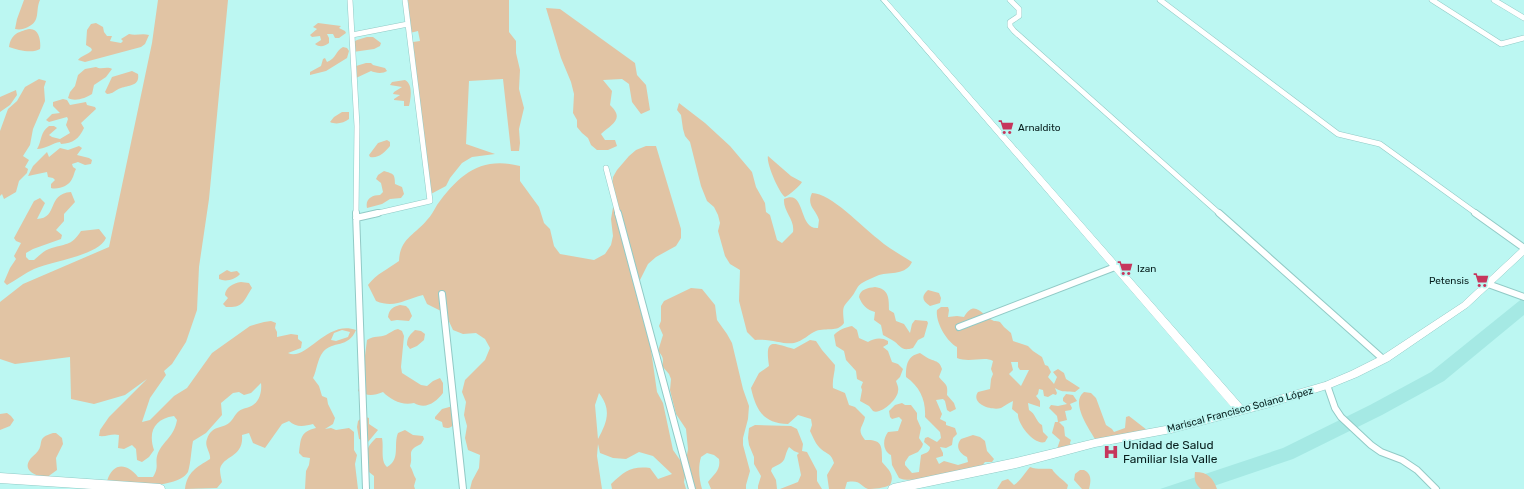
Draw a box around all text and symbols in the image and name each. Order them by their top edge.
supermarket icon: Arnaldito [997,118,1015,136]
place label: Arnaldito [1018,122,1061,134]
supermarket icon: Izan [1116,259,1134,277]
place label: Izan [1137,263,1156,275]
supermarket icon: Petensis [1472,271,1490,289]
place label: Petensis [1429,275,1469,287]
street label: Mariscal Francisco Solano López [1166,385,1315,435]
place label: Unidad de Salud Familiar Isla Valle [1123,438,1218,466]
hospital icon: Unidad de Salud Familiar Isla Valle [1102,443,1120,461]

